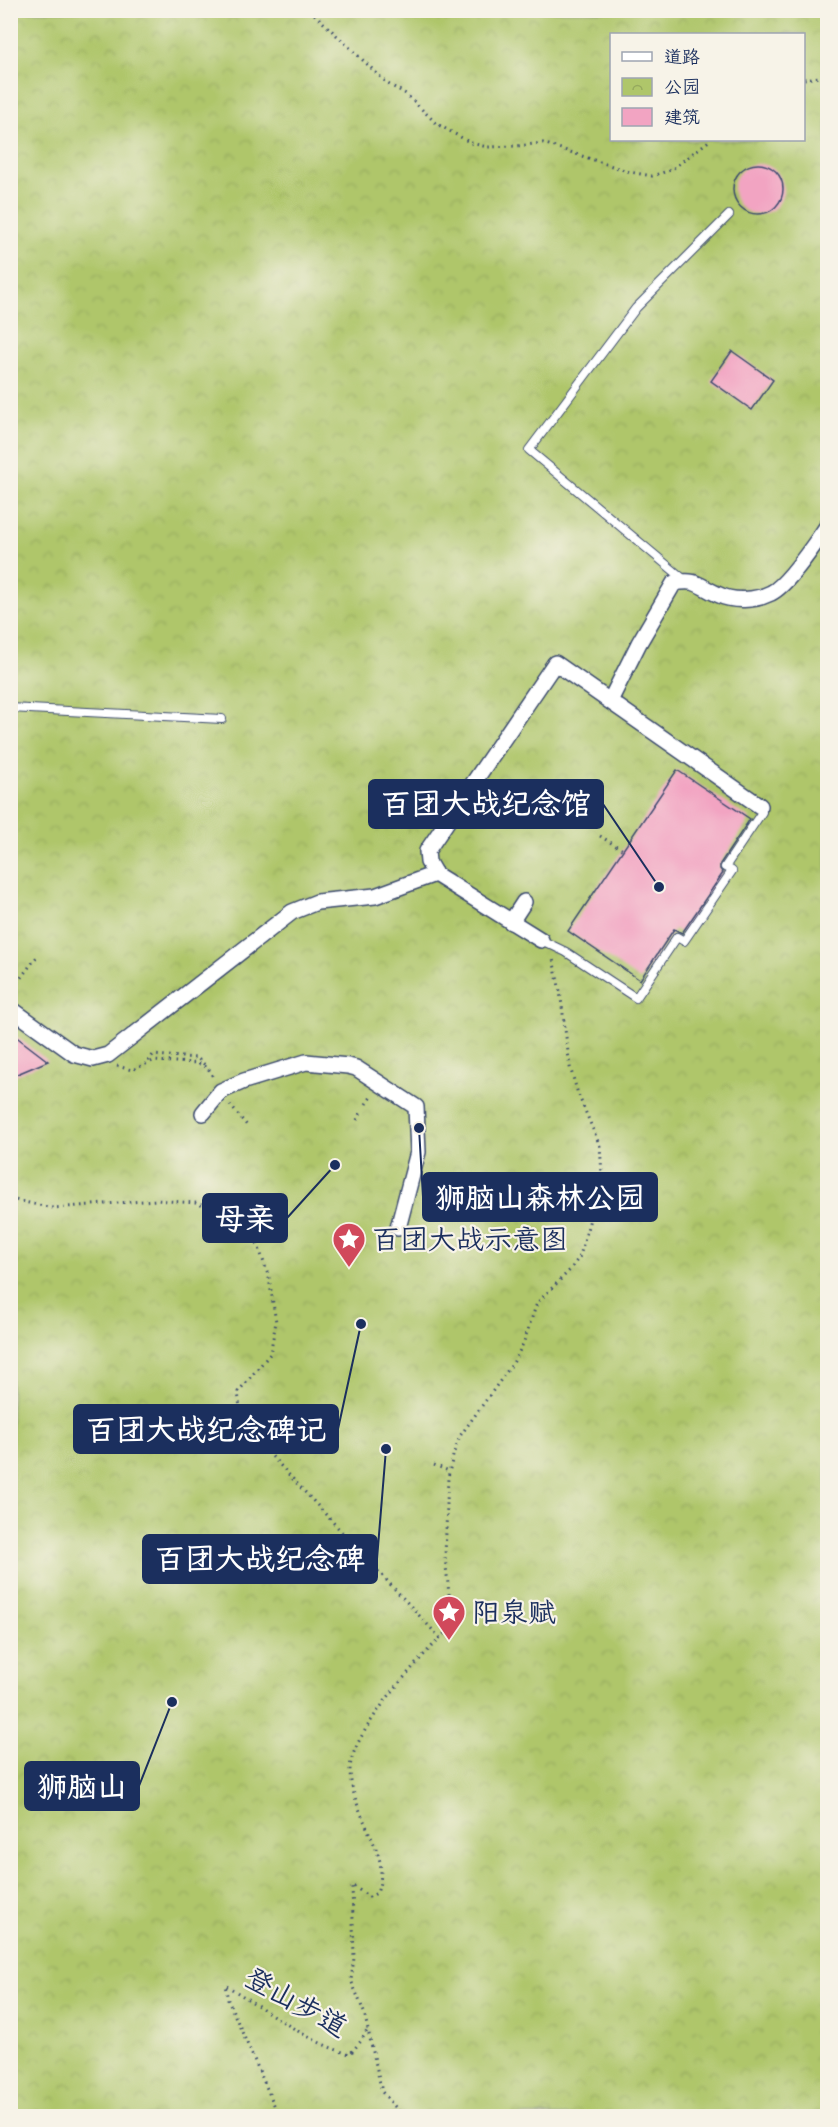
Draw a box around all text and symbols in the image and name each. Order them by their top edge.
legend [610,33,805,141]
text: 道路 [664,46,700,68]
text: 公园 [664,76,700,98]
text: 建筑 [664,106,700,128]
callout: 百团大战纪念馆 [369,780,603,828]
text: 百团大战纪念馆 [381,785,591,823]
callout: 狮脑山森林公园 [423,1173,657,1221]
text: 狮脑山森林公园 [435,1179,645,1217]
callout: 母亲 [203,1194,287,1242]
text: 母亲 [215,1200,275,1238]
place icon: 百团大战示意图 [331,1221,367,1268]
place label: 百团大战示意图 [372,1222,568,1257]
callout: 百团大战纪念碑记 [74,1405,338,1453]
text: 百团大战纪念碑记 [86,1411,326,1449]
callout: 百团大战纪念碑 [143,1535,377,1583]
text: 百团大战纪念碑 [155,1540,365,1578]
place icon: 阳泉赋 [431,1594,467,1641]
place label: 阳泉赋 [472,1595,556,1630]
callout: 狮脑山 [25,1762,139,1810]
text: 狮脑山 [37,1768,127,1806]
street label: 登山步道 [239,1960,353,2044]

